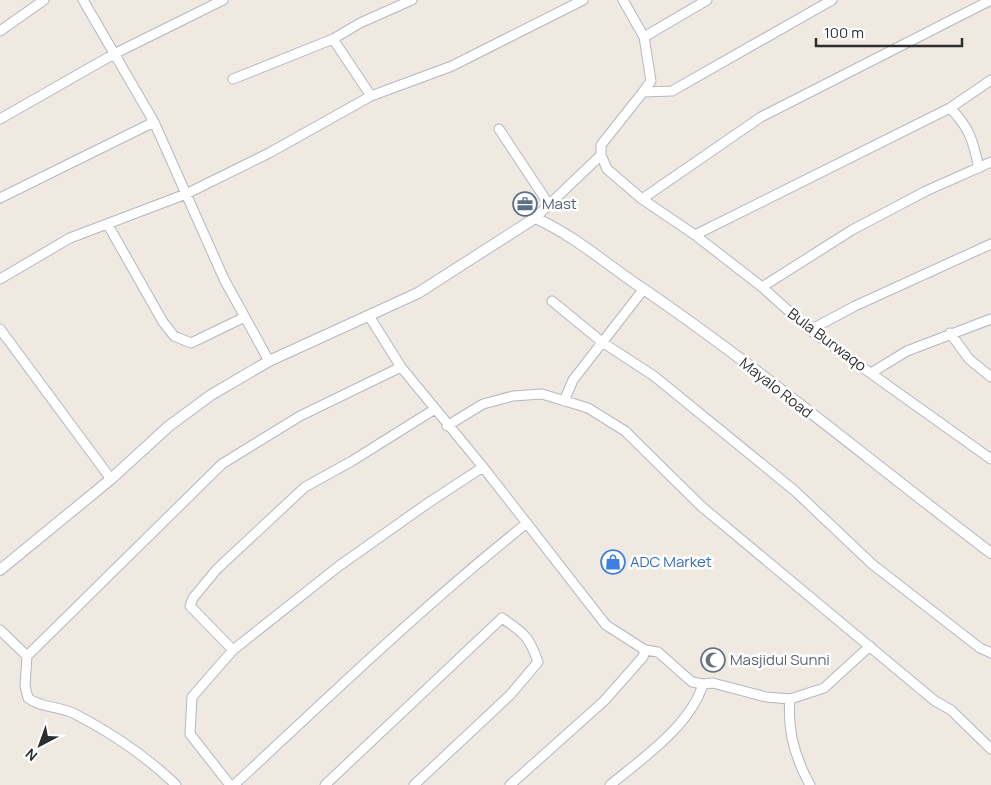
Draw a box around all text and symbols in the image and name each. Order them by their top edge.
scale bar [816,15,962,47]
text: 100 m [824,22,864,43]
office icon: Mast [512,191,538,217]
place label: Mast [542,193,577,214]
street label: Bula Burwaqo [784,303,871,376]
street label: Mayalo Road [735,352,817,423]
shop icon: ADC Market [600,549,626,575]
place label: ADC Market [630,551,712,572]
mosque icon: Masjidul Sunni [700,647,726,673]
place label: Masjidul Sunni [730,649,830,670]
north arrow [15,720,65,770]
text: N [21,745,41,766]

